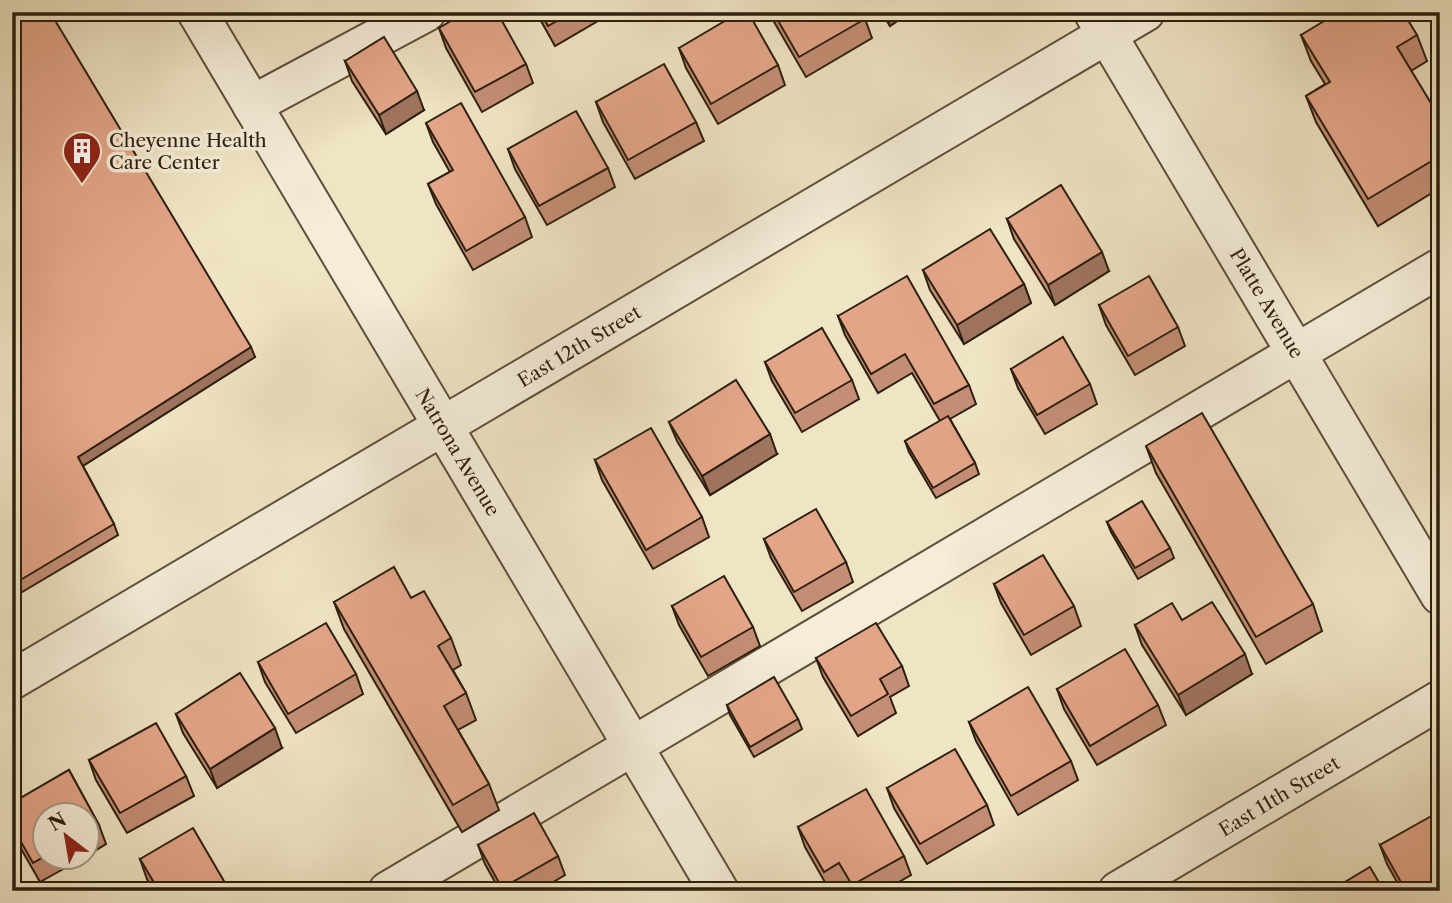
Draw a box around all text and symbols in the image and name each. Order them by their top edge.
place label: Cheyenne Health Care Center [109,129,267,174]
building icon: Cheyenne Health Care Center [61,130,103,185]
street label: Platte Avenue [1225,244,1308,362]
street label: East 12th Street [514,301,645,392]
street label: Natrona Avenue [410,384,505,520]
street label: East 11th Street [1215,751,1344,841]
north arrow [32,802,102,872]
text: N [45,808,71,836]

